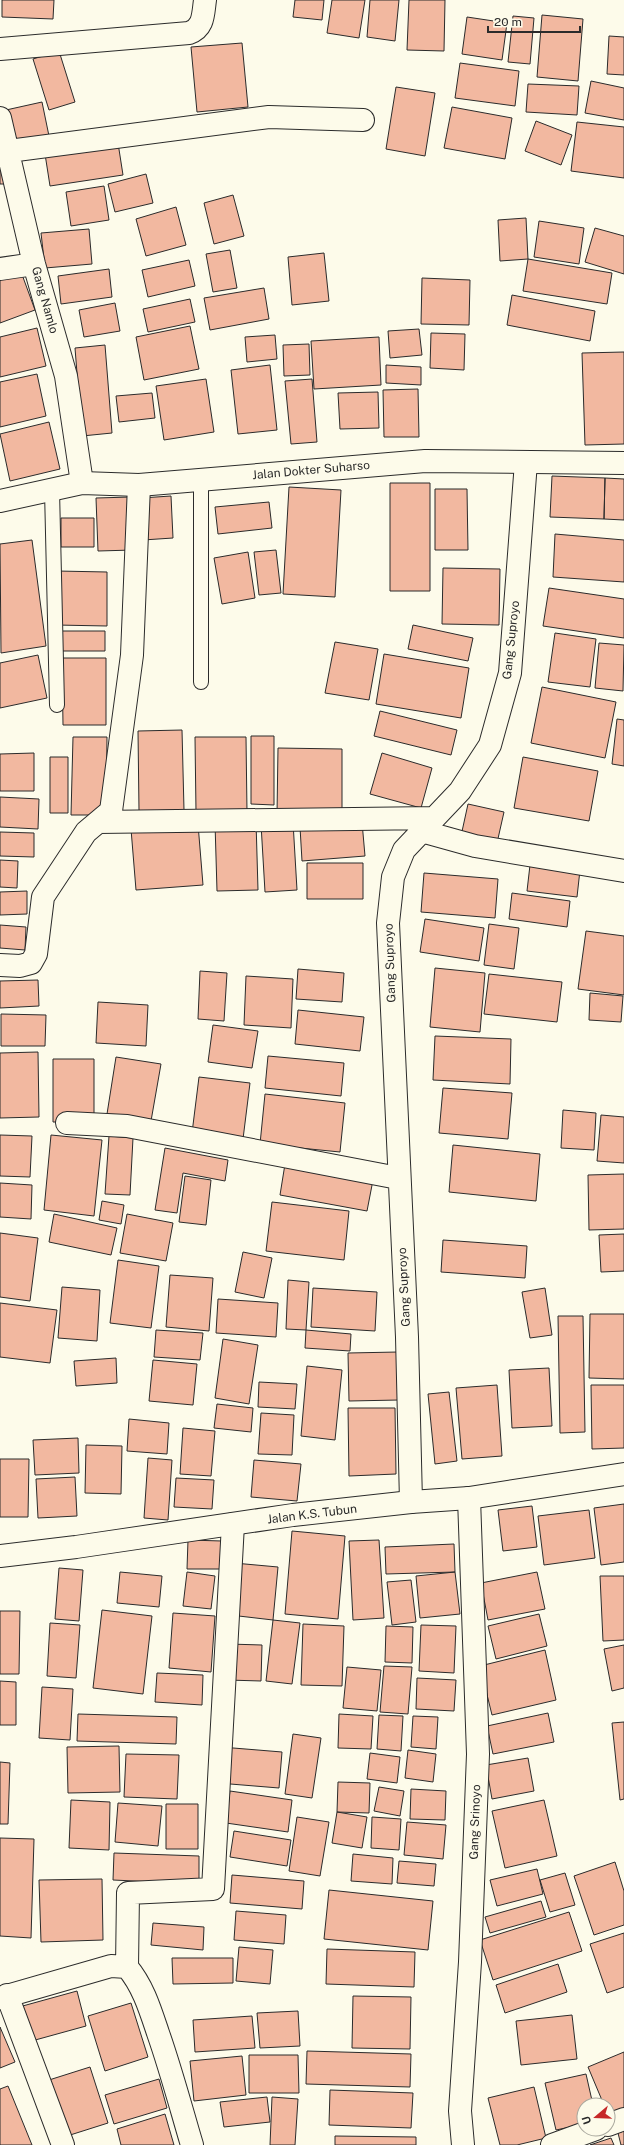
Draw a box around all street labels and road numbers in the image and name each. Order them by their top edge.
street label: Gang Namlo [29,265,61,335]
street label: Jalan Dokter Suharso [252,458,371,482]
street label: Gang Suproyo [500,600,522,680]
street label: Gang Suproyo [382,923,398,1003]
street label: Gang Suproyo [395,1247,413,1327]
street label: Jalan K.S. Tubun [266,1502,358,1526]
street label: Gang Srinoyo [467,1784,483,1860]

